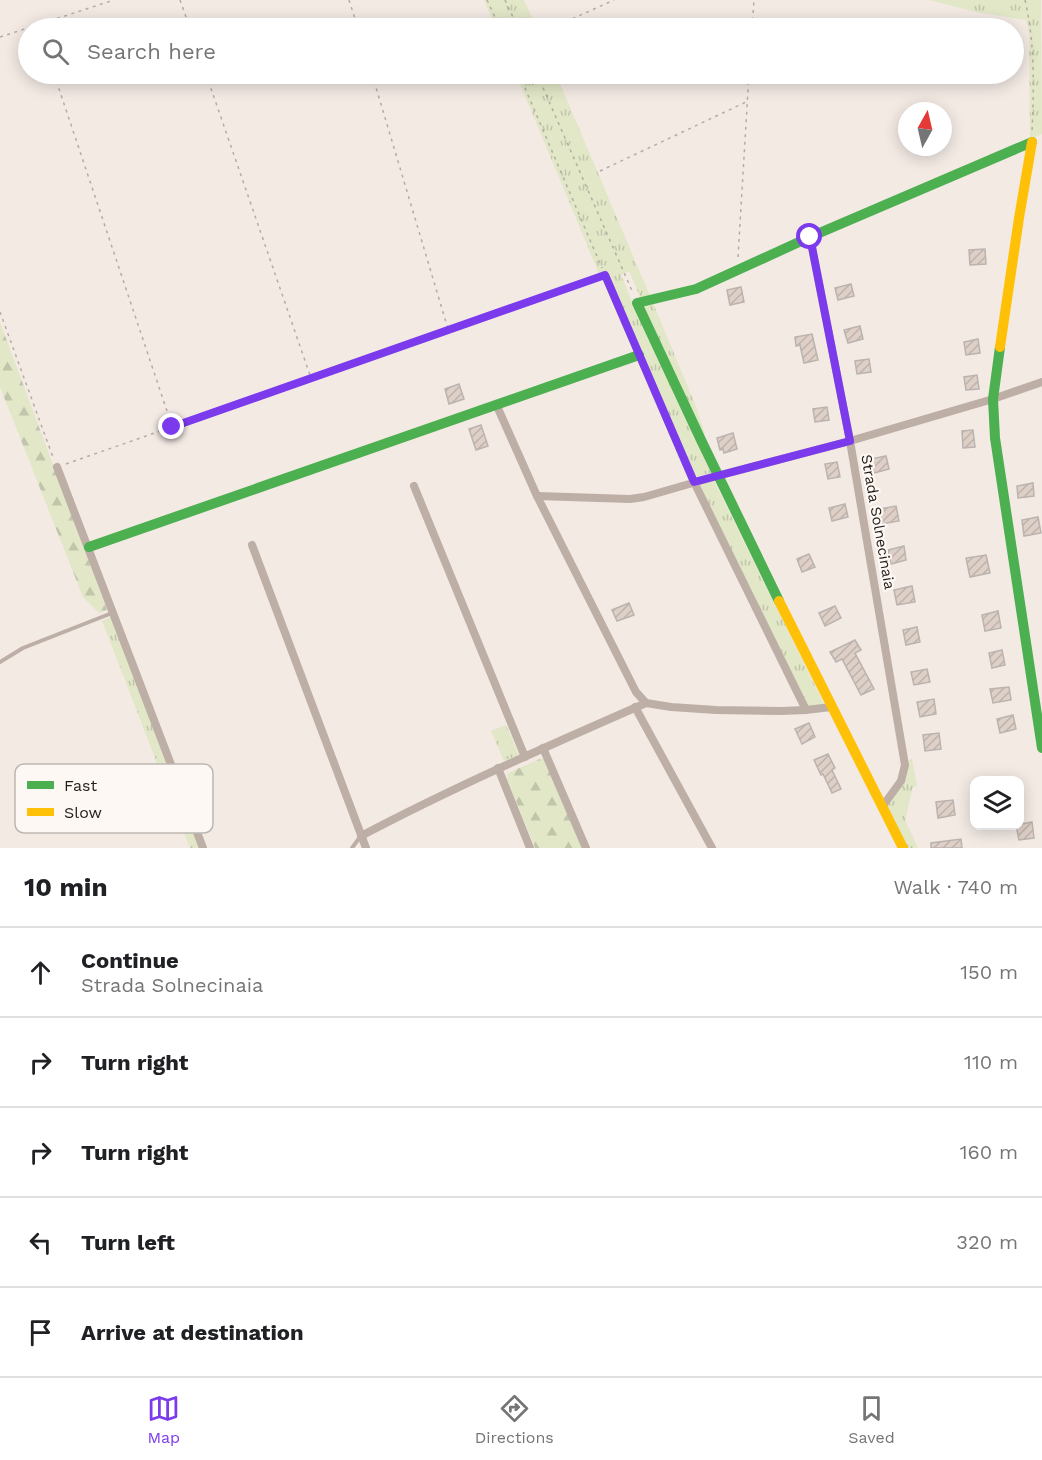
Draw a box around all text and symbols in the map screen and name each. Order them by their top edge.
search box [18,18,1024,84]
icon: search [39,35,72,68]
text: Search here [87,39,216,64]
north arrow [898,102,952,156]
route start [796,223,822,249]
route end [158,413,184,439]
street label: Strada Solnecinaia [857,453,899,591]
legend [15,764,213,833]
text: Fast [64,776,97,795]
map controls [970,776,1024,830]
button: layers [970,776,1024,830]
text: Slow [64,803,102,822]
text: 10 min [24,872,108,902]
text: Walk · 740 m [893,875,1018,899]
text: Continue [81,948,179,973]
icon: ahead [24,956,57,989]
text: 150 m [960,960,1018,984]
text: Strada Solnecinaia [81,973,263,997]
icon: right [24,1046,57,1079]
text: Turn right [81,1050,188,1075]
text: 110 m [964,1050,1018,1074]
icon: right [24,1136,57,1169]
text: Turn right [81,1140,188,1165]
text: 160 m [960,1140,1018,1164]
icon: left [24,1226,57,1259]
text: Turn left [81,1230,175,1255]
text: 320 m [956,1230,1018,1254]
icon: arrive [24,1316,57,1349]
text: Arrive at destination [81,1320,304,1345]
tab: Map [147,1392,180,1447]
tab: Directions [475,1392,554,1447]
tab: Saved [848,1392,895,1447]

